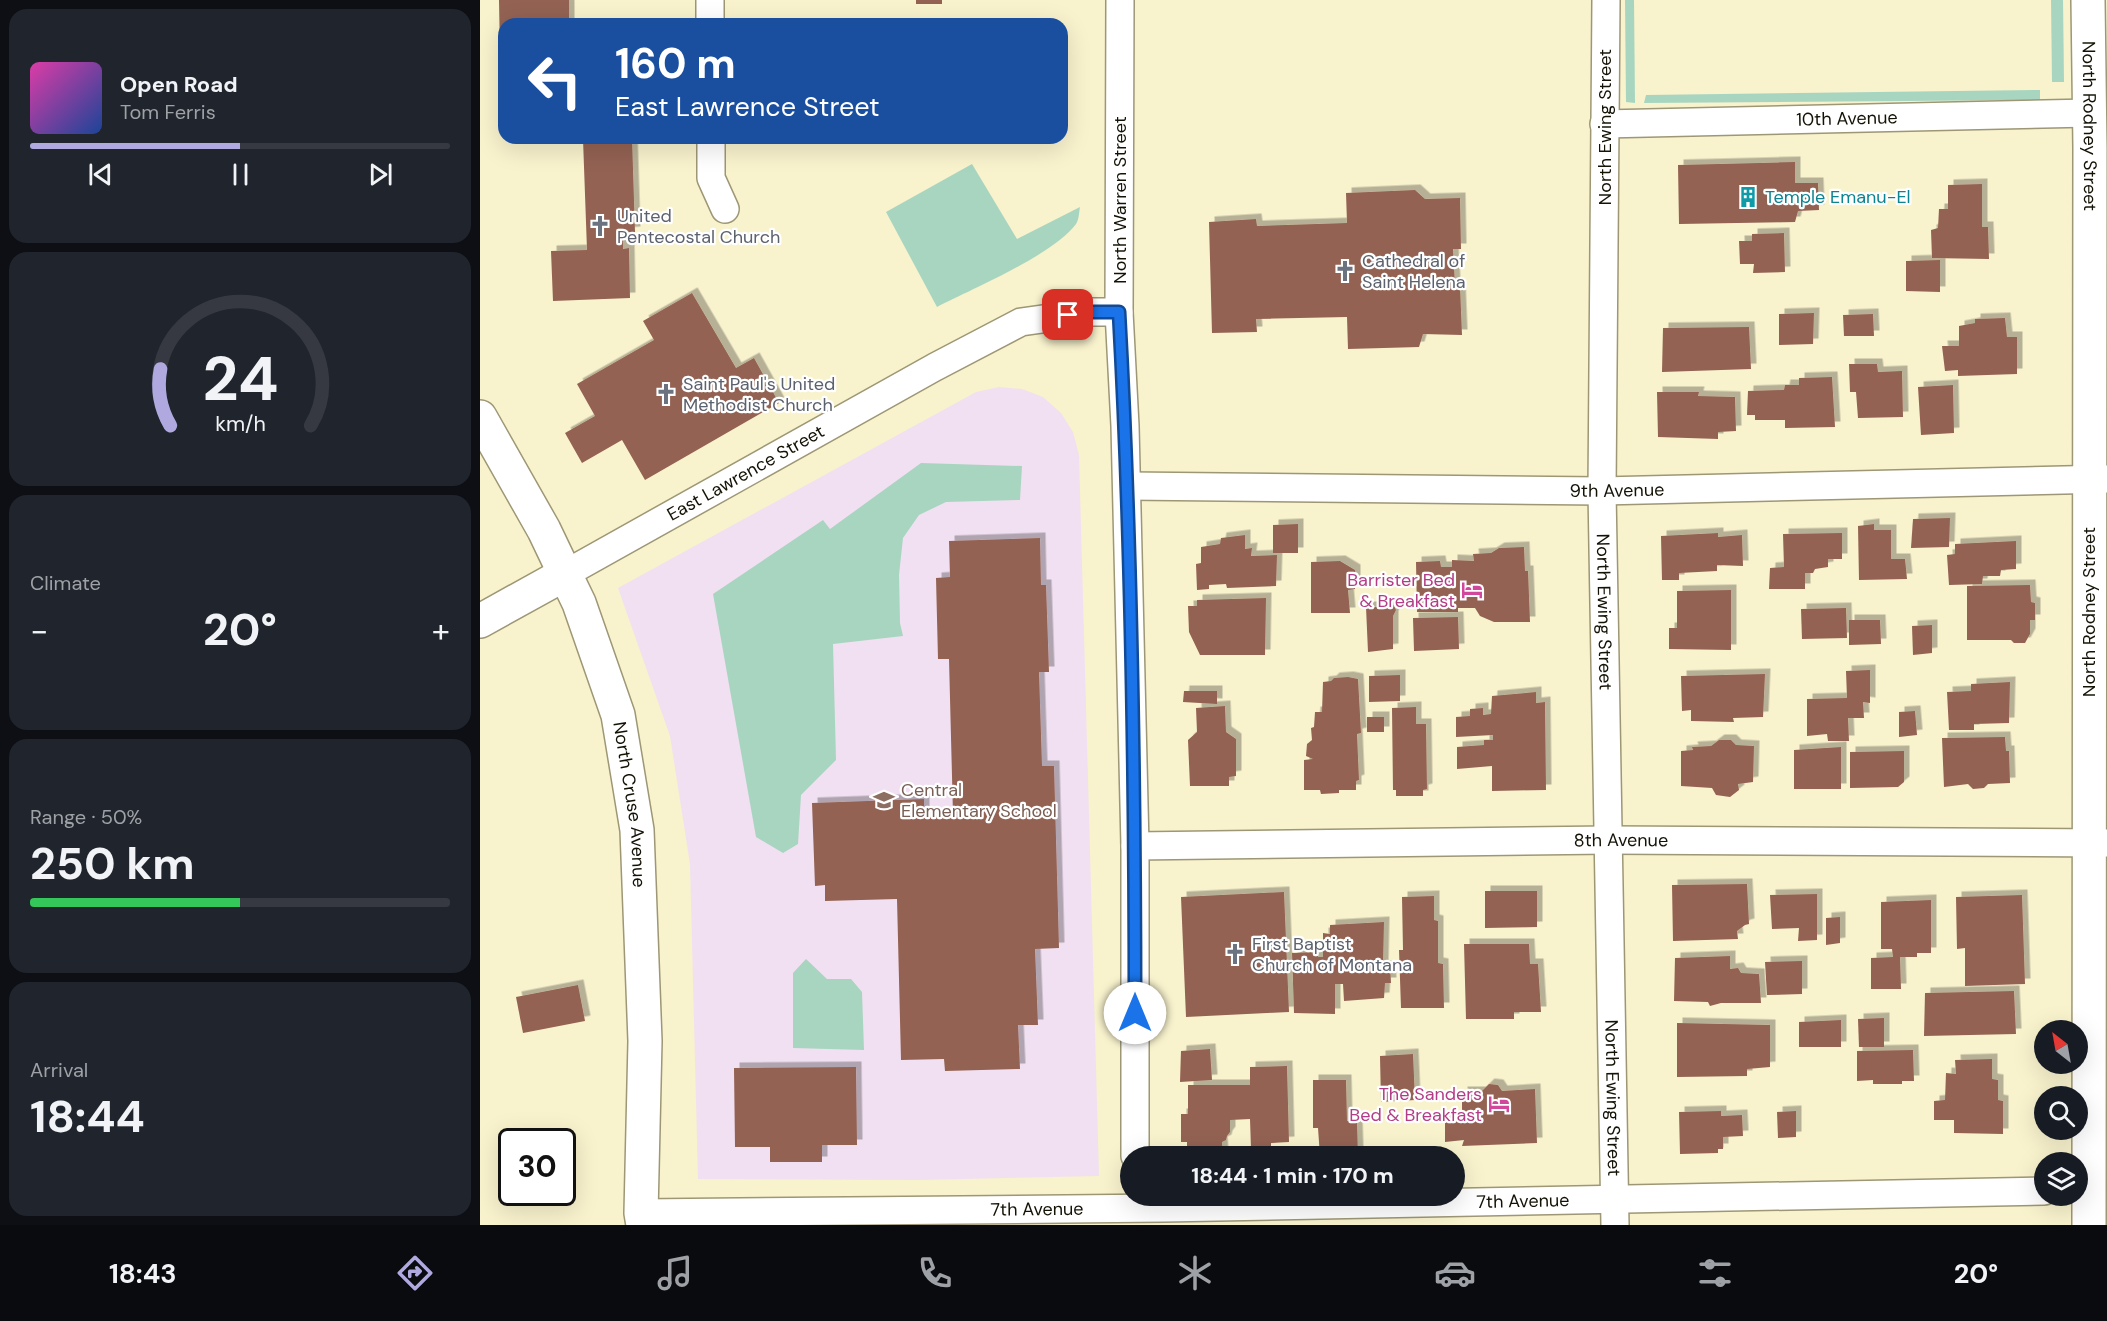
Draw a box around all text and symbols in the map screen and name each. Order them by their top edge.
text: 160 m [615,36,736,91]
street label: North Rodney Street [2077,41,2102,211]
icon: left [516,42,594,120]
street label: North Ewing Street [1593,49,1617,205]
text: Open Road [120,70,238,99]
text: East Lawrence Street [615,89,880,124]
text: Tom Ferris [120,99,216,125]
street label: 10th Avenue [1796,105,1898,132]
street label: North Warren Street [1108,116,1132,284]
icon: previous [84,158,117,191]
icon: pause [224,158,257,191]
icon: next [364,158,397,191]
building icon: Temple Emanu-El [1736,185,1760,209]
place label: Temple Emanu-El [1765,185,1911,209]
place label: United Pentecostal Church [617,204,780,249]
church icon: United Pentecostal Church [588,214,612,238]
place label: Cathedral of Saint Helena [1362,249,1466,294]
church icon: Cathedral of Saint Helena [1333,259,1357,283]
pin [1042,289,1093,340]
icon: arrive [1051,298,1084,331]
text: 24 [202,338,278,419]
place label: Saint Paul's United Methodist Church [683,372,835,417]
church icon: Saint Paul's United Methodist Church [654,382,678,406]
text: km/h [215,411,265,439]
street label: East Lawrence Street [663,419,829,527]
street label: 9th Avenue [1569,478,1665,503]
street label: North Rodney Street [2077,527,2101,697]
street label: North Ewing Street [1591,534,1618,690]
place label: Barrister Bed & Breakfast [1347,568,1455,613]
text: Climate [30,570,101,596]
hotel icon: Barrister Bed & Breakfast [1460,578,1484,602]
text: 20° [203,600,277,659]
text: − [30,609,48,652]
text: + [432,609,450,652]
street label: North Cruse Avenue [607,720,651,888]
place label: Central Elementary School [901,778,1057,823]
school or university icon: Central Elementary School [872,788,896,812]
text: Range · 50% [30,804,142,830]
street label: 8th Avenue [1574,828,1668,852]
text: 250 km [30,834,195,893]
place label: First Baptist Church of Montana [1252,932,1412,977]
church icon: First Baptist Church of Montana [1223,942,1247,966]
position arrow [1103,981,1167,1045]
street label: North Ewing Street [1599,1019,1626,1176]
north arrow [2034,1020,2088,1074]
map controls [2034,1020,2088,1206]
text: Arrival [30,1057,88,1083]
place label: The Sanders Bed & Breakfast [1349,1082,1482,1127]
button: search [2034,1086,2088,1140]
text: 18:44 [30,1087,145,1146]
hotel icon: The Sanders Bed & Breakfast [1487,1092,1511,1116]
speed limit sign: 30 [498,1128,576,1206]
button: layers [2034,1152,2088,1206]
text: 18:44 · 1 min · 170 m [1191,1161,1394,1190]
street label: 7th Avenue [1476,1188,1570,1214]
street label: 7th Avenue [990,1197,1084,1222]
icon: directions [394,1252,436,1294]
icon: music [654,1252,696,1294]
icon: phone [914,1252,956,1294]
icon: climate [1174,1252,1216,1294]
icon: car [1434,1252,1476,1294]
icon: filters [1694,1252,1736,1294]
text: 18:43 [109,1256,177,1291]
text: 20° [1954,1256,1998,1291]

